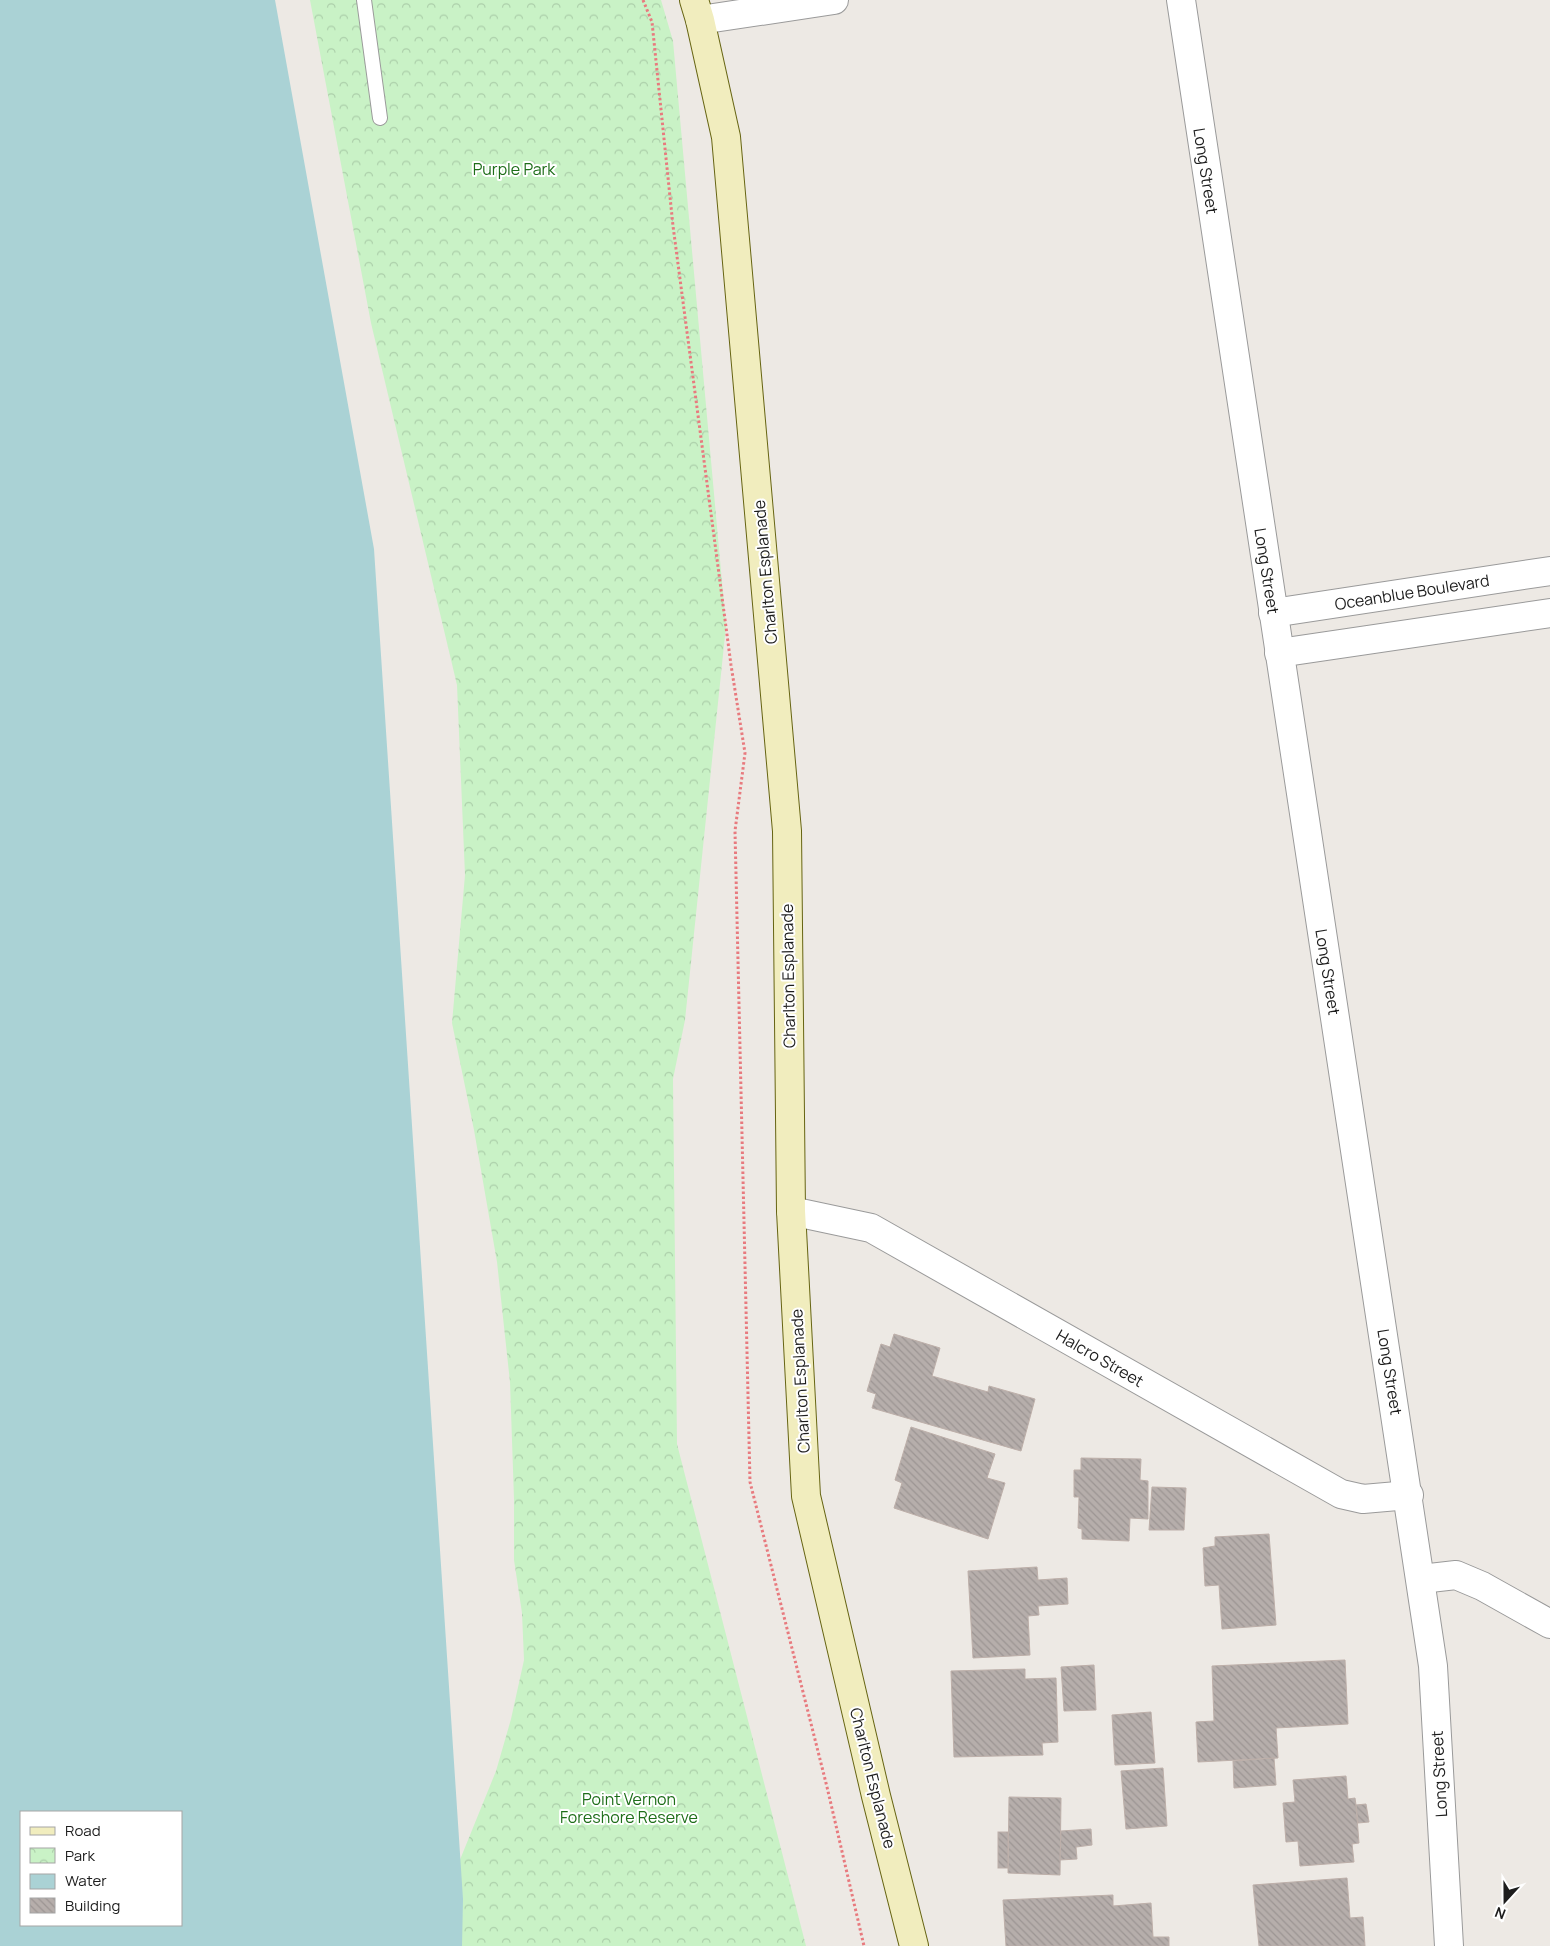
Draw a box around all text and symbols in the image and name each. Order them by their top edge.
street label: Long Street [1188,126,1224,216]
park label: Purple Park [473,158,556,180]
street label: Charlton Esplanade [748,499,782,645]
street label: Long Street [1249,526,1285,616]
street label: Oceanblue Boulevard [1333,569,1491,615]
street label: Charlton Esplanade [776,904,800,1048]
street label: Long Street [1310,927,1346,1017]
street label: Charlton Esplanade [785,1308,815,1454]
street label: Halcro Street [1052,1324,1148,1392]
street label: Long Street [1372,1327,1408,1417]
street label: Charlton Esplanade [845,1705,901,1851]
street label: Long Street [1426,1730,1452,1818]
park label: Point Vernon Foreshore Reserve [560,1788,698,1828]
legend [20,1811,182,1926]
text: Road [65,1820,101,1841]
text: Park [65,1845,95,1866]
text: Water [65,1870,107,1891]
north arrow [1480,1876,1530,1926]
text: Building [65,1895,120,1916]
text: N [1492,1903,1508,1924]

